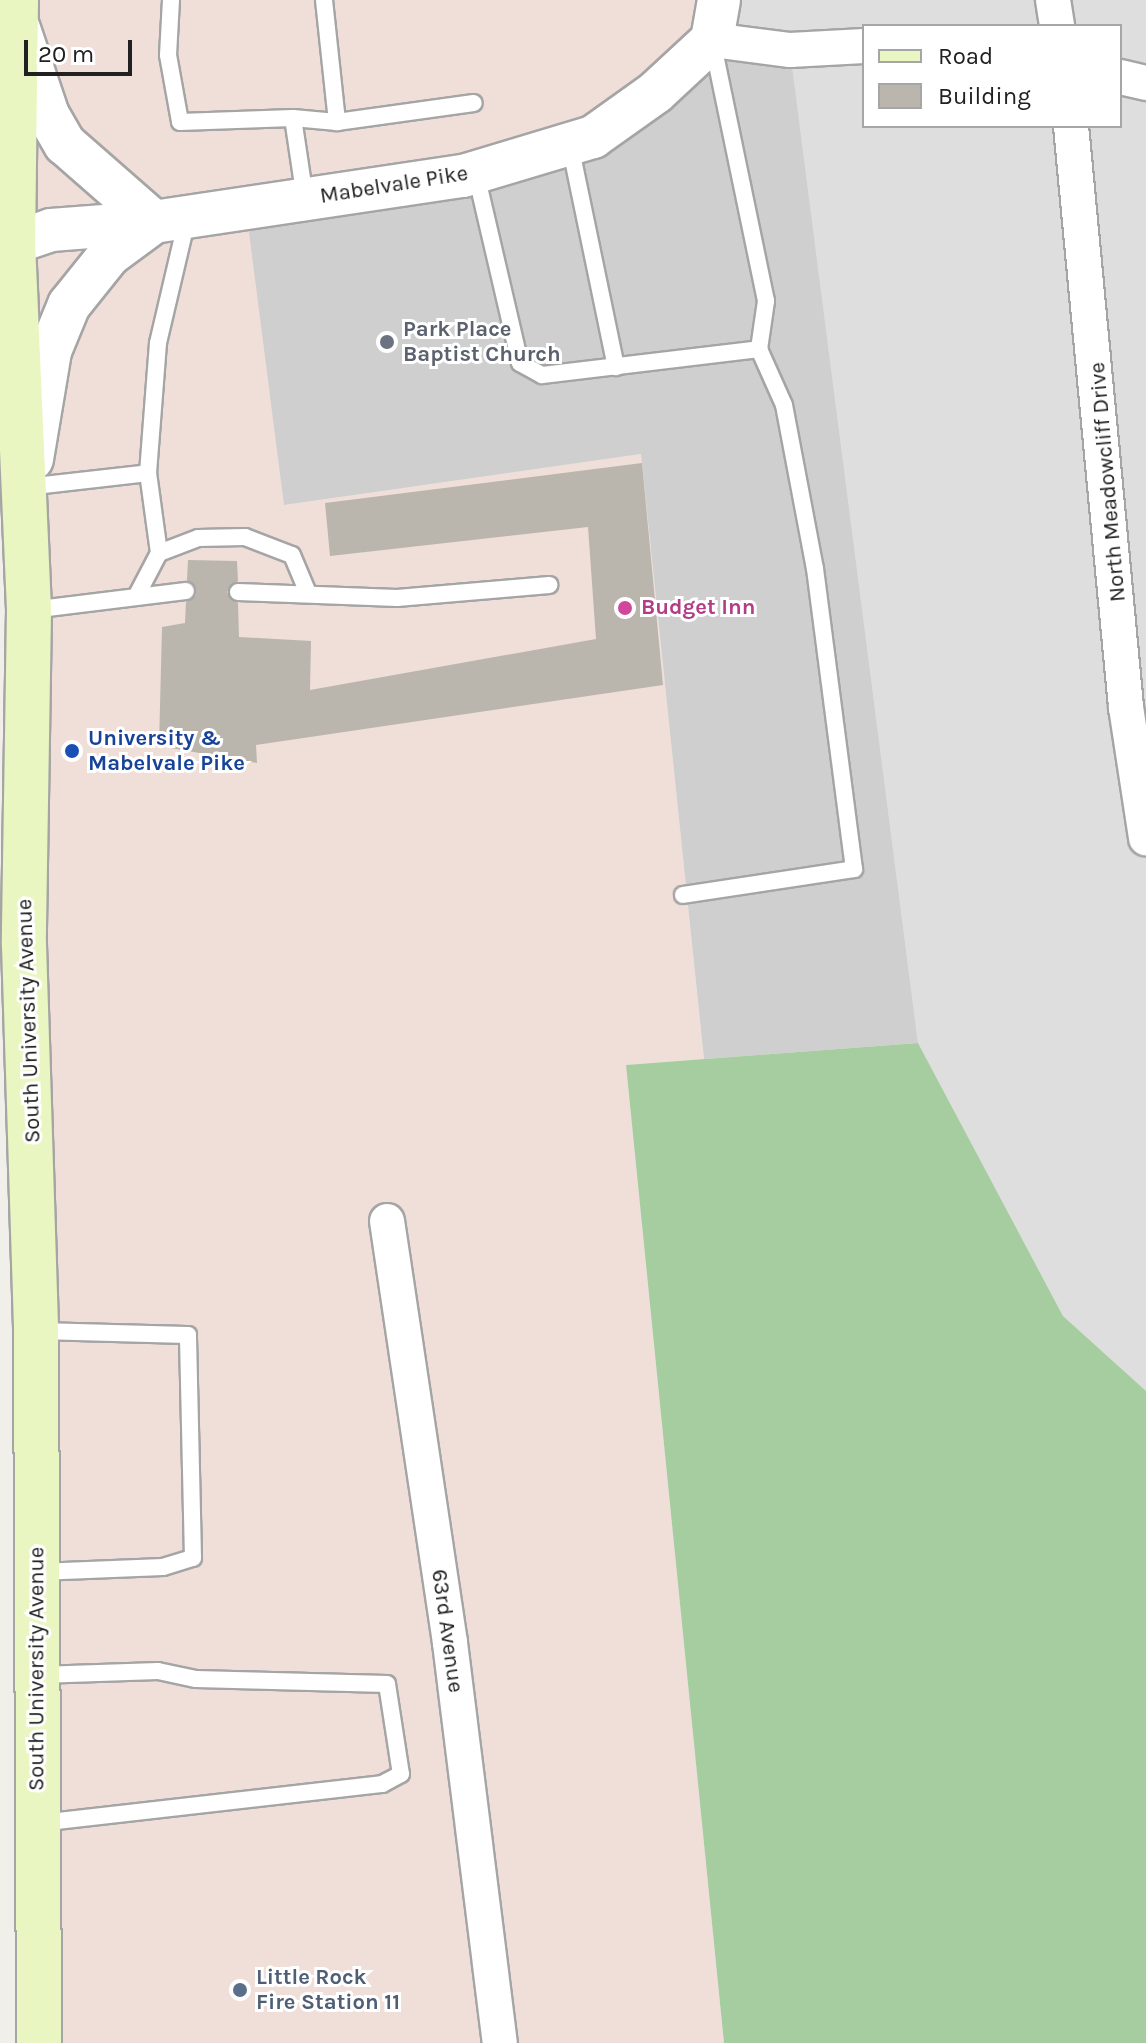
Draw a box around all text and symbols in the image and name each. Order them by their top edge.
scale bar [28,24,136,74]
legend [862,24,1122,128]
text: 20 m [38,40,94,68]
text: Road [938,42,993,70]
text: Building [938,82,1031,110]
street label: Mabelvale Pike [318,160,470,210]
place label: Park Place Baptist Church [403,316,561,368]
marker: Park Place Baptist Church [378,333,396,351]
street label: North Meadowcliff Drive [1084,361,1132,603]
place label: Budget Inn [641,595,755,621]
marker: Budget Inn [616,599,634,617]
place label: University & Mabelvale Pike [88,725,245,776]
marker: University & Mabelvale Pike [63,742,81,760]
street label: South University Avenue [12,899,46,1143]
street label: South University Avenue [24,1547,50,1791]
street label: 63rd Avenue [425,1568,469,1694]
place label: Little Rock Fire Station 11 [256,1964,400,2016]
marker: Little Rock Fire Station 11 [231,1981,249,1999]

